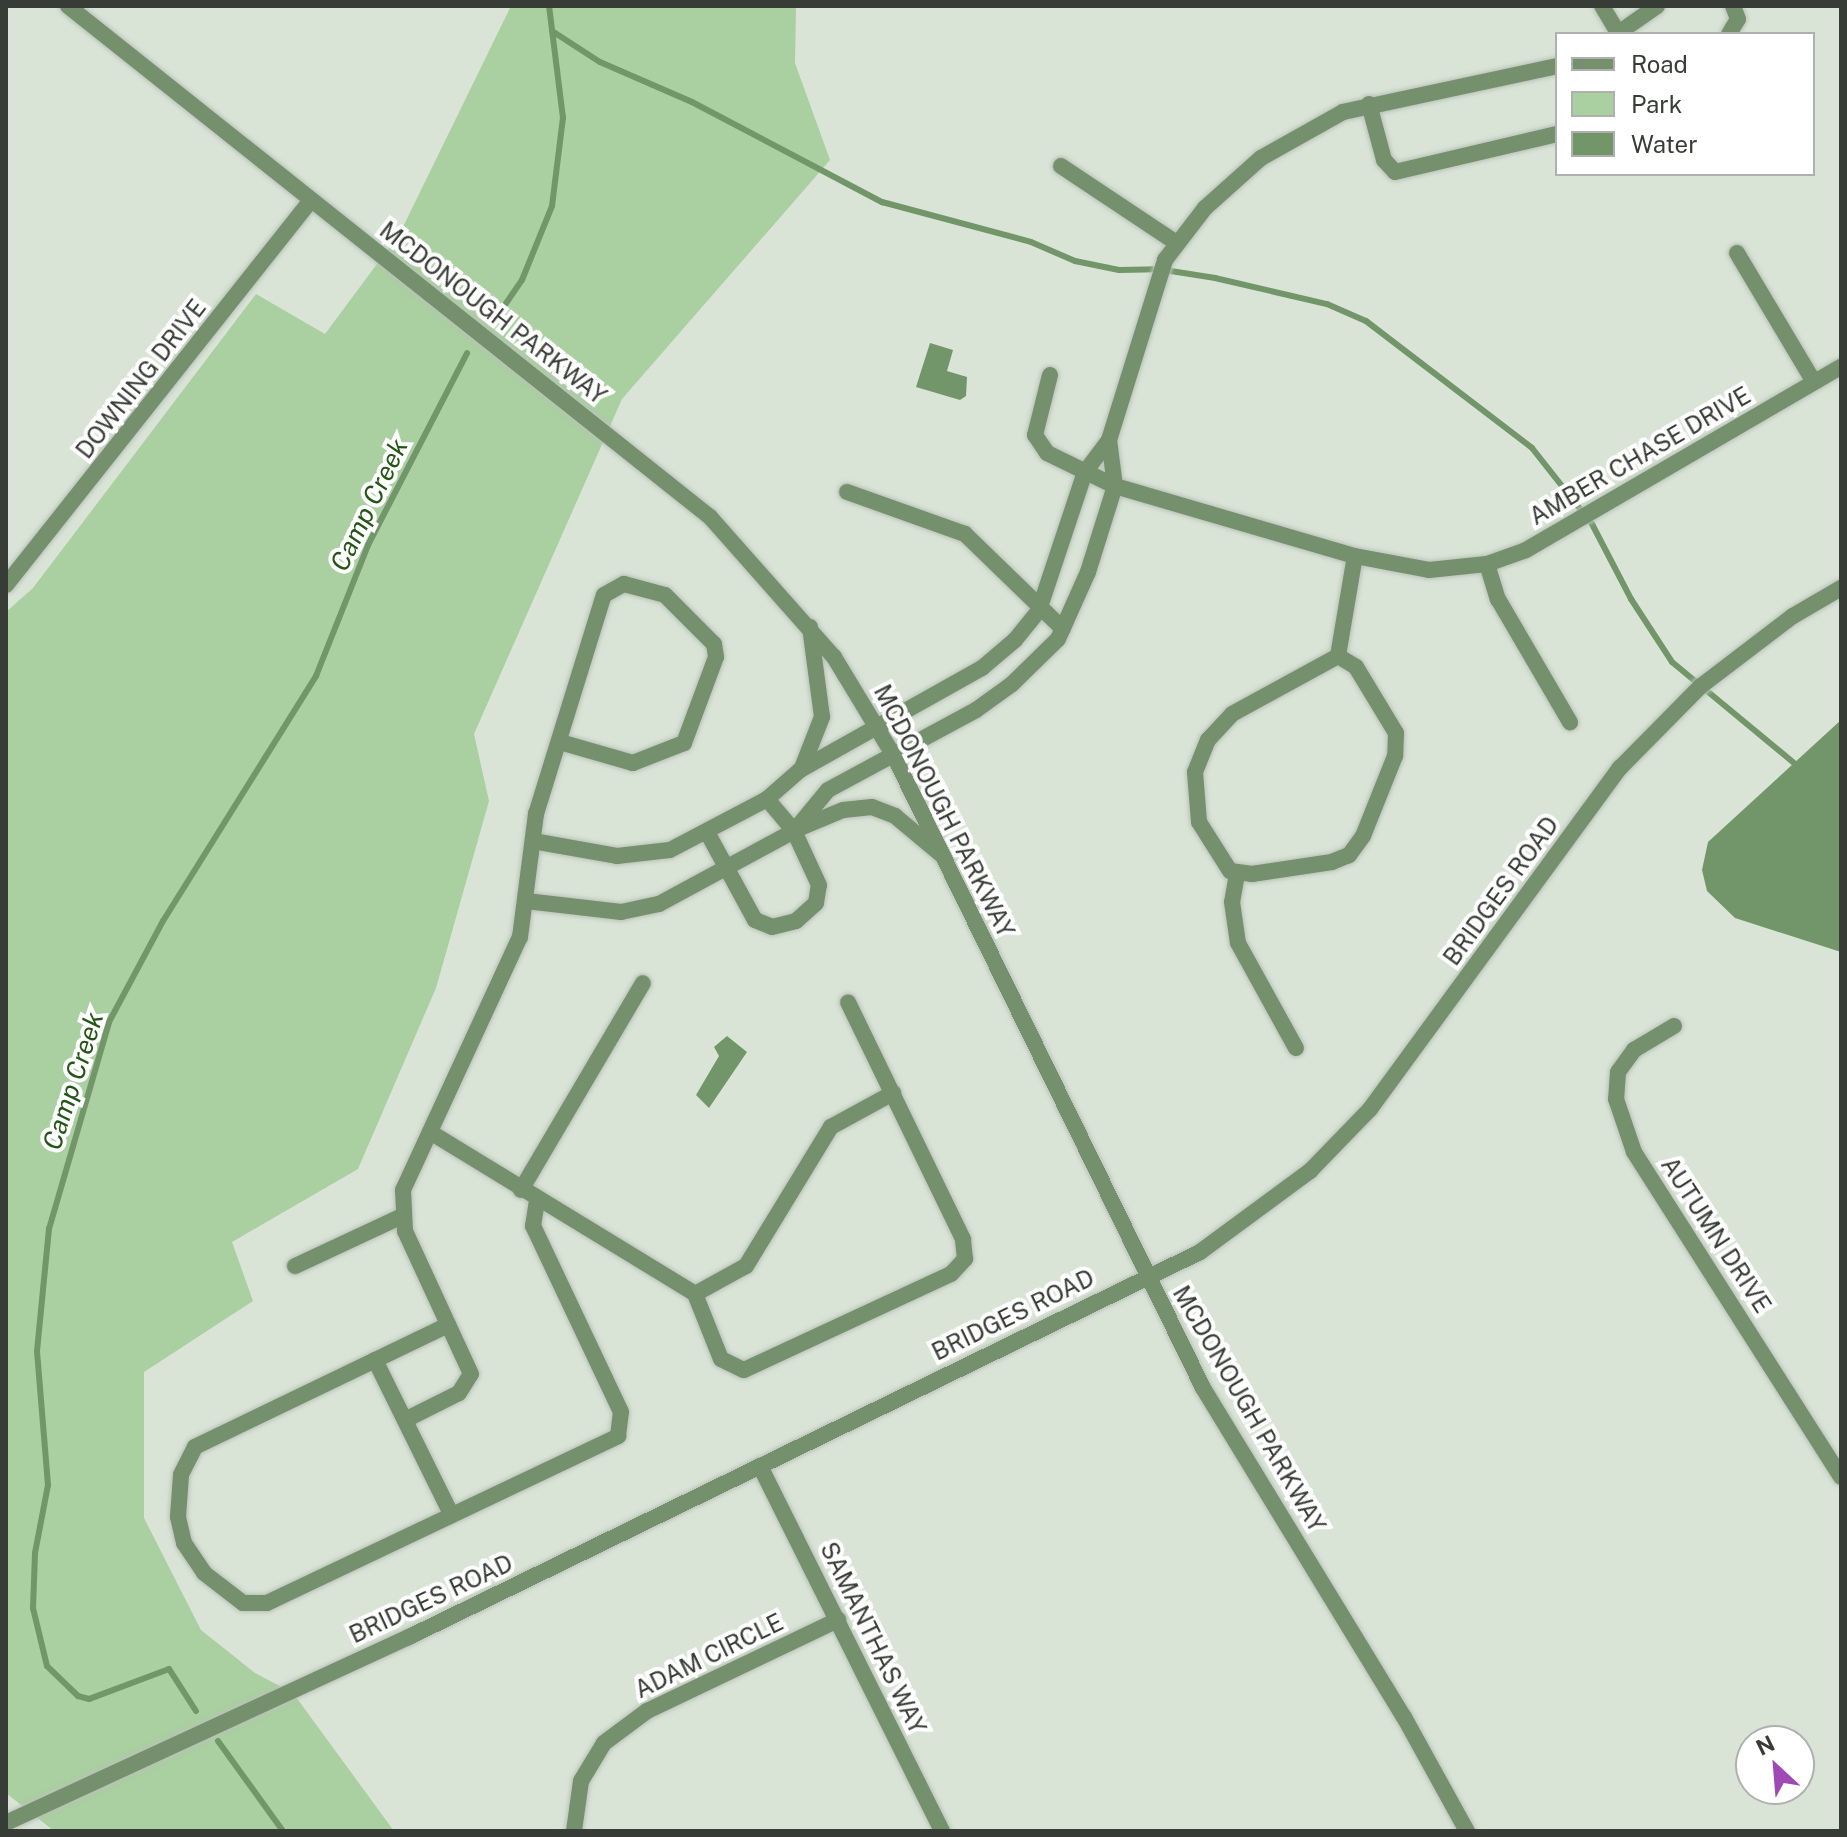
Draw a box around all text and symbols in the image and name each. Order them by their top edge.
legend [1555,32,1815,176]
text: Road [1631,50,1688,78]
text: Park [1631,90,1682,118]
text: Water [1631,130,1698,158]
street label: MCDONOUGH PARKWAY [374,216,612,410]
street label: DOWNING DRIVE [70,294,212,464]
street label: AMBER CHASE DRIVE [1524,381,1756,531]
water label: Camp Creek [324,434,414,576]
street label: MCDONOUGH PARKWAY [868,680,1020,942]
street label: BRIDGES ROAD [1437,811,1565,971]
water label: Camp Creek [36,1008,110,1154]
street label: AUTUMN DRIVE [1655,1152,1777,1318]
street label: BRIDGES ROAD [927,1263,1099,1367]
street label: MCDONOUGH PARKWAY [1167,1281,1331,1537]
street label: SAMANTHAS WAY [814,1537,932,1739]
street label: BRIDGES ROAD [345,1549,517,1649]
street label: ADAM CIRCLE [630,1608,788,1704]
north arrow [1735,1725,1815,1805]
text: N [1752,1730,1779,1761]

